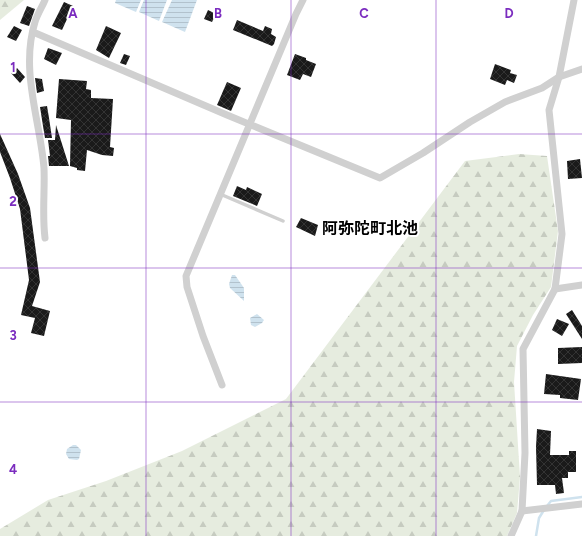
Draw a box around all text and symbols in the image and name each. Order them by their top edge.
text: A [68,6,78,21]
text: B [214,6,222,21]
text: C [359,6,369,21]
text: D [504,6,514,21]
text: 1 [10,60,16,75]
text: 2 [9,194,17,209]
district label: 阿弥陀町北池 [322,219,418,238]
text: 3 [9,328,17,343]
text: 4 [9,462,17,477]

